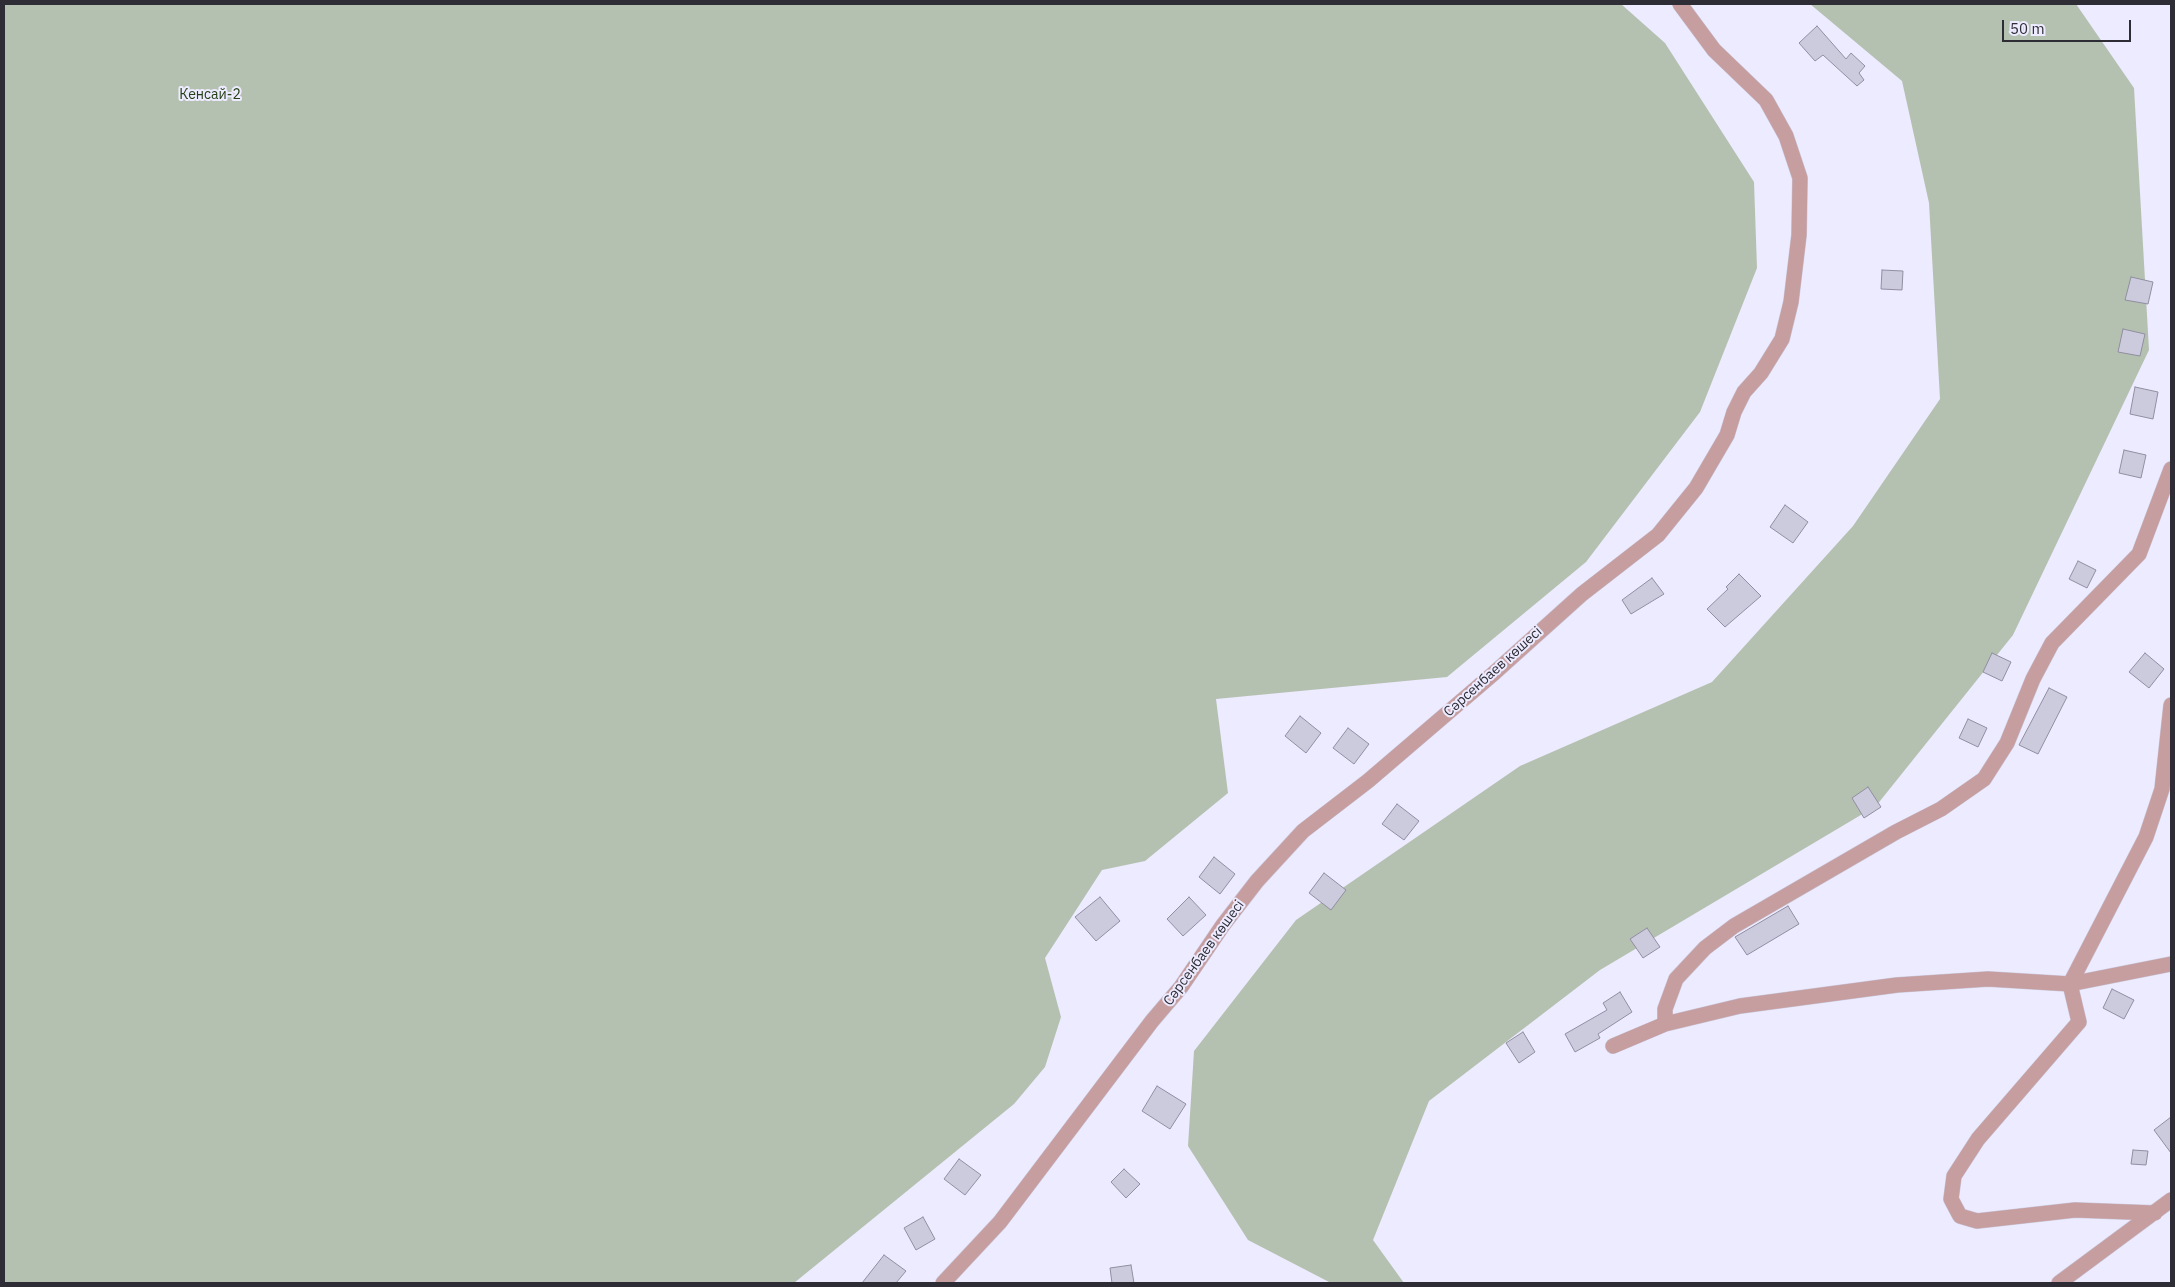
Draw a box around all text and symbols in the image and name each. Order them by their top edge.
scale bar [2005,10,2134,42]
text: 50 m [2010,19,2045,38]
park label: Кенсай-2 [179,87,241,103]
street label: Сәрсенбаев көшесі [1440,624,1546,720]
street label: Сәрсенбаев көшесі [1160,897,1248,1009]

